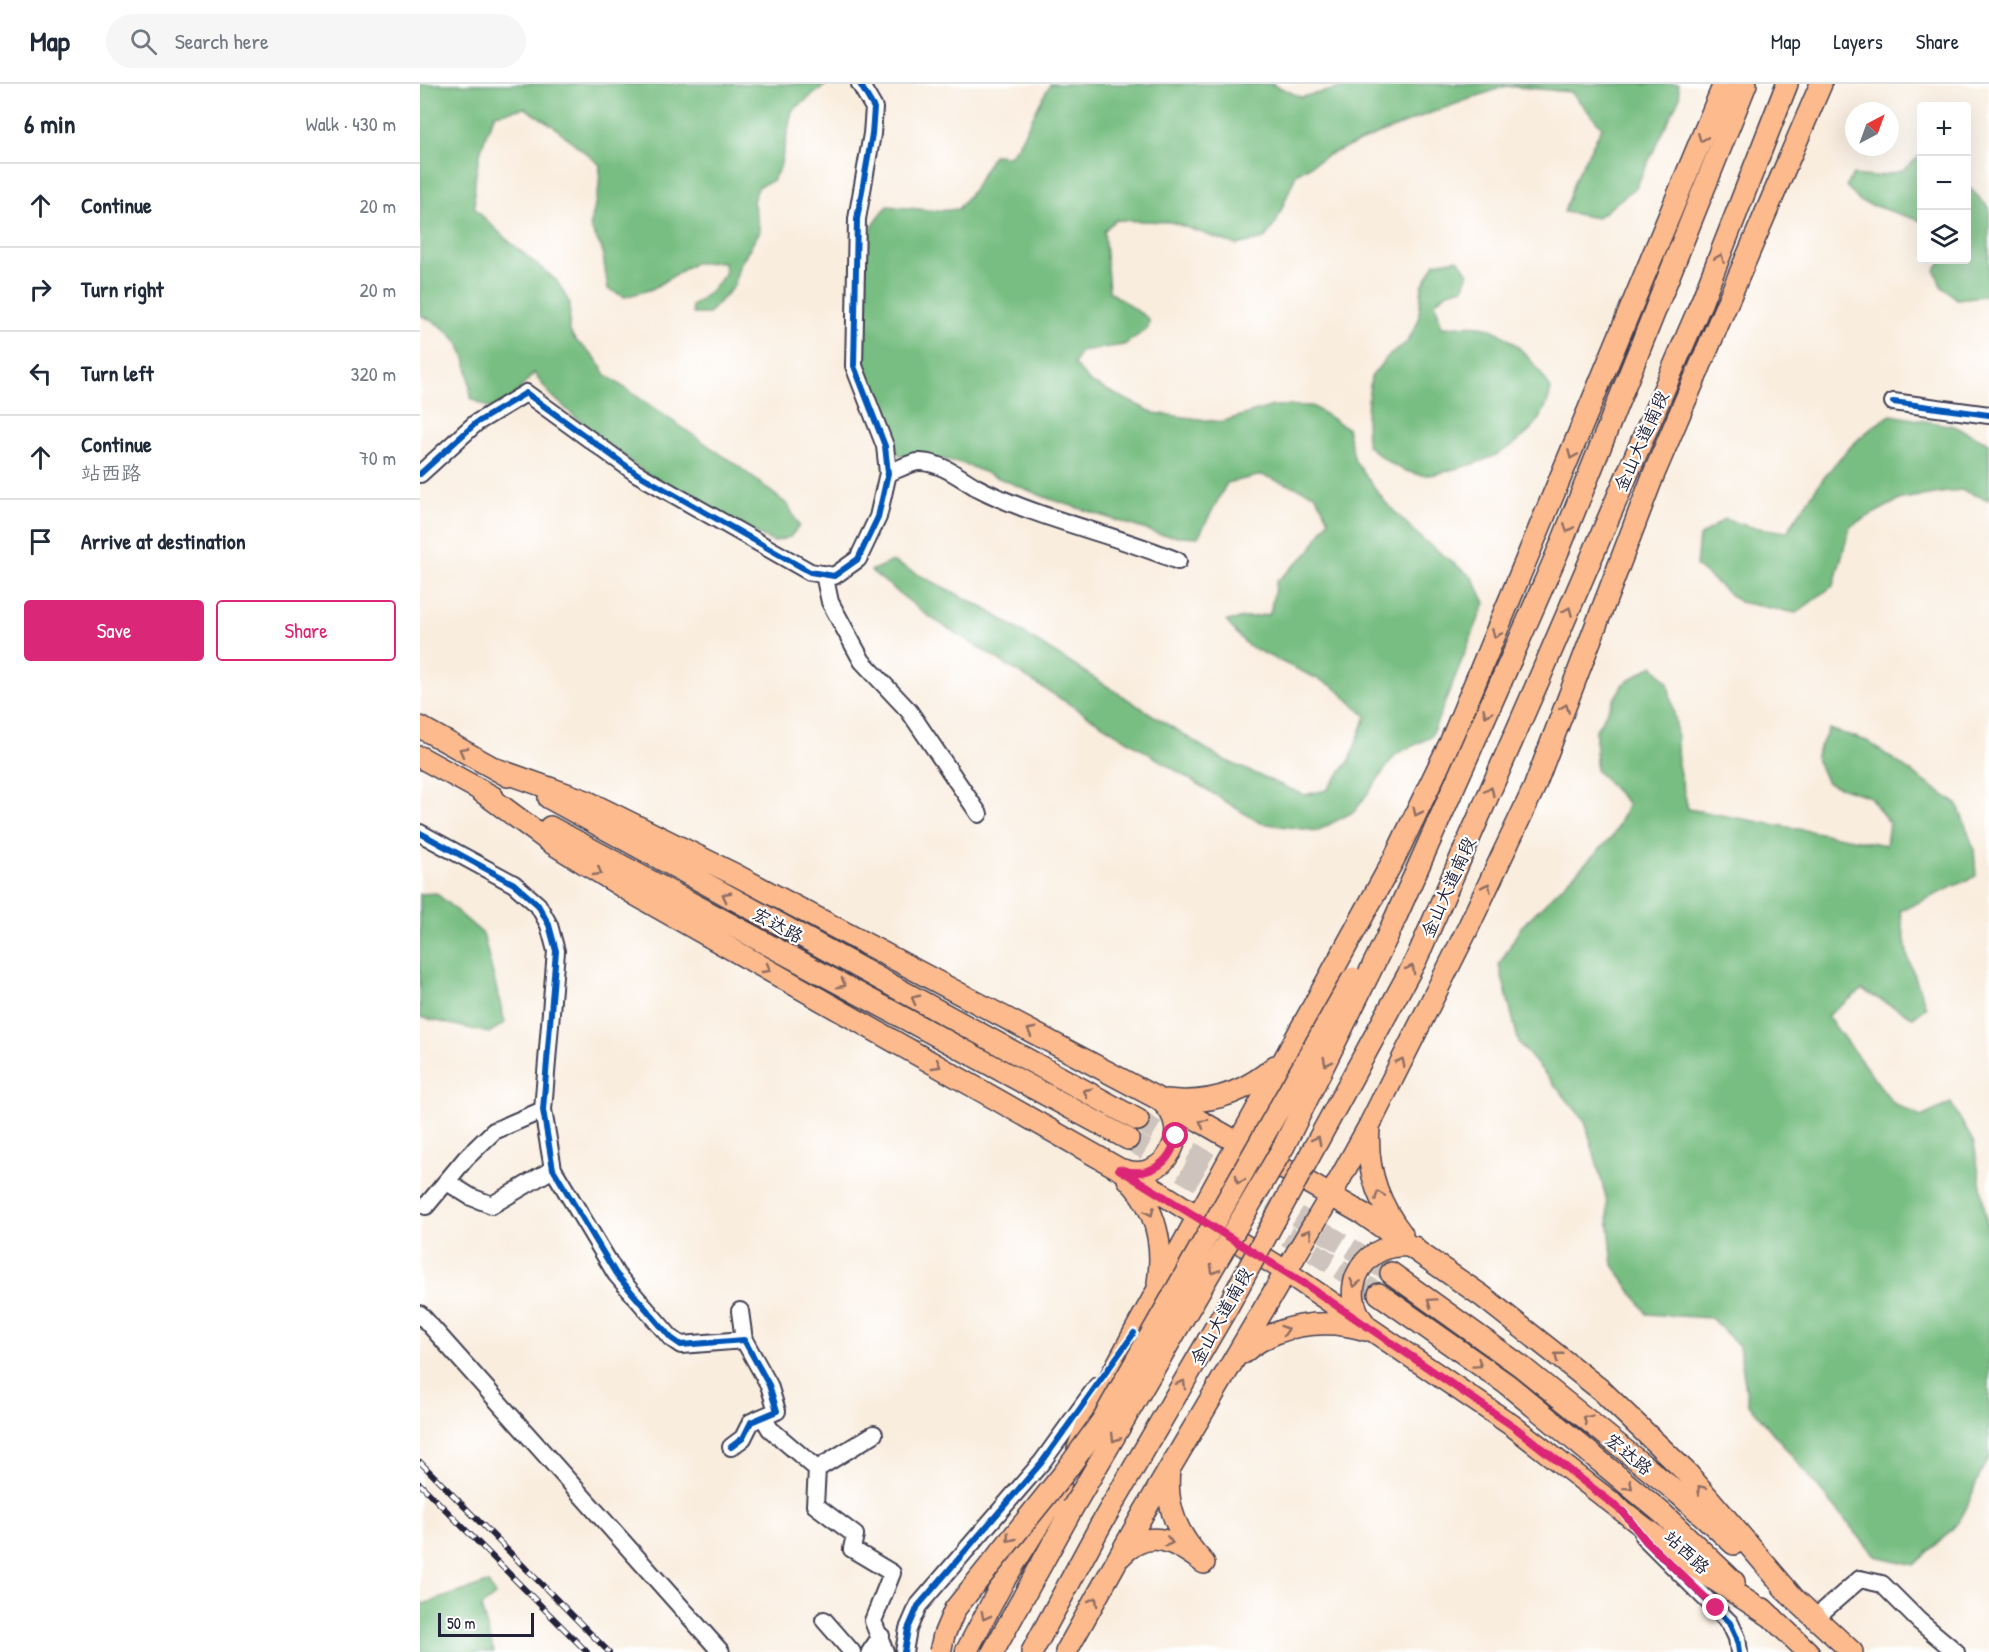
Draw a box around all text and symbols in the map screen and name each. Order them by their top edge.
search box [106,14,526,68]
text: Map [30,22,70,60]
icon: search [127,25,160,58]
text: Search here [175,26,269,56]
text: Map [1771,27,1800,56]
text: Layers [1833,27,1883,56]
text: Share [1916,27,1959,56]
north arrow [1845,102,1899,156]
map controls [1917,102,1971,264]
button: + [1917,102,1971,156]
text: 6 min [24,106,76,141]
text: Walk · 430 m [305,110,396,137]
one-way arrow [1697,132,1709,143]
button: − [1917,156,1971,210]
icon: ahead [24,189,57,222]
text: Continue [81,190,152,220]
text: 20 m [359,192,396,219]
button: layers [1917,210,1971,264]
one-way arrow [1713,253,1725,264]
icon: right [24,273,57,306]
text: Turn right [81,274,164,304]
text: 20 m [359,276,396,303]
icon: left [24,357,57,390]
text: Turn left [81,358,154,388]
text: 320 m [351,360,396,387]
street label: 金山大道南段 [1608,387,1674,495]
text: Continue [81,429,152,459]
icon: ahead [24,441,57,474]
text: 70 m [359,444,396,471]
one-way arrow [1567,448,1579,459]
text: 站西路 [81,459,141,486]
one-way arrow [1563,522,1575,533]
icon: arrive [24,525,57,558]
text: Arrive at destination [81,526,246,556]
button: Save [24,600,204,661]
button: Share [216,600,396,661]
one-way arrow [1561,606,1573,617]
one-way arrow [1491,628,1503,639]
one-way arrow [1557,703,1570,714]
one-way arrow [1482,706,1494,717]
one-way arrow [459,747,469,758]
one-way arrow [1483,787,1495,798]
one-way arrow [1412,806,1424,817]
street label: 金山大道南段 [1415,833,1481,941]
one-way arrow [592,864,602,876]
one-way arrow [1480,883,1492,894]
one-way arrow [721,892,732,903]
street label: 宏达路 [748,901,808,949]
one-way arrow [761,962,771,973]
one-way arrow [1404,965,1415,975]
one-way arrow [835,977,846,988]
one-way arrow [911,995,922,1006]
one-way arrow [1027,1027,1037,1038]
one-way arrow [1323,1055,1334,1066]
one-way arrow [1393,1057,1405,1068]
one-way arrow [931,1058,941,1070]
one-way arrow [1082,1088,1093,1099]
one-way arrow [1199,1119,1209,1130]
route start [1162,1122,1188,1148]
one-way arrow [1310,1136,1321,1146]
one-way arrow [1235,1174,1246,1184]
one-way arrow [1374,1190,1386,1201]
one-way arrow [1143,1206,1155,1217]
one-way arrow [1300,1229,1312,1239]
street label: 金山大道南段 [1184,1263,1258,1369]
one-way arrow [1210,1264,1221,1274]
one-way arrow [1349,1278,1362,1288]
one-way arrow [1427,1298,1438,1309]
one-way arrow [1279,1325,1290,1337]
one-way arrow [1554,1353,1565,1364]
one-way arrow [1471,1357,1482,1368]
one-way arrow [1175,1380,1186,1390]
one-way arrow [1583,1416,1594,1427]
street label: 宏达路 [1600,1427,1658,1481]
one-way arrow [1110,1432,1122,1442]
one-way arrow [1622,1479,1633,1490]
one-way arrow [1697,1485,1708,1496]
street label: 站西路 [1659,1524,1715,1580]
one-way arrow [1007,1531,1018,1542]
one-way arrow [1164,1535,1174,1548]
route end [1702,1594,1728,1620]
one-way arrow [1087,1597,1098,1607]
scale bar [438,1610,534,1638]
one-way arrow [981,1610,992,1620]
text: 50 m [447,1612,476,1634]

